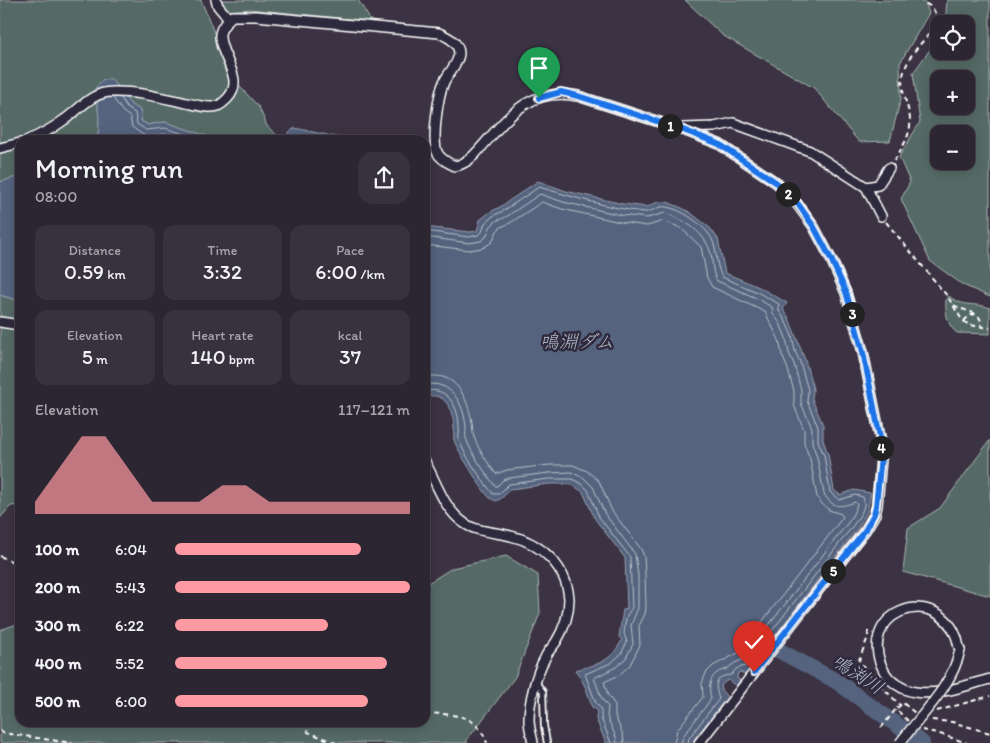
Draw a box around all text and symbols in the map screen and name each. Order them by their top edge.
map controls [930,15,975,170]
button: locate [930,15,975,60]
pin [518,47,560,98]
icon: arrive [525,54,553,82]
button: + [930,70,975,115]
pin: 1 [658,114,682,138]
text: 1 [667,118,674,135]
button: − [930,125,975,170]
text: Morning run [35,151,183,185]
button: share [358,152,410,204]
pin: 2 [776,182,800,206]
text: 2 [785,186,792,203]
text: 08:00 [35,187,77,206]
text: Distance [69,242,121,259]
text: Time [208,242,237,259]
text: Pace [336,242,364,259]
text: 0.59 [64,259,104,284]
text: 3:32 [203,259,242,284]
text: 6:00 [315,259,357,284]
text: km [104,266,126,283]
text: /km [357,266,385,283]
pin: 3 [840,302,864,326]
text: 3 [849,306,856,323]
text: Elevation [67,327,123,344]
text: Heart rate [192,327,253,344]
text: kcal [338,327,363,344]
water label: 鳴淵ダム [540,330,614,353]
text: 5 [82,344,93,369]
text: 140 [190,344,226,369]
text: 37 [339,344,361,369]
text: m [93,351,108,368]
text: bpm [226,351,255,368]
text: Elevation [35,400,99,419]
text: 117–121 m [338,400,410,419]
pin: 4 [868,436,894,460]
text: 4 [877,440,886,457]
text: 100 m [35,540,79,559]
text: 6:04 [115,540,147,559]
pin: 5 [820,558,846,584]
text: 5 [830,563,837,580]
text: 200 m [35,578,80,597]
text: 5:43 [115,578,146,597]
text: 300 m [35,616,81,635]
text: 6:22 [115,616,144,635]
pin [733,621,775,672]
icon: check [740,628,768,656]
water label: 鳴渕川 [828,649,888,699]
text: 400 m [35,654,81,673]
text: 5:52 [115,654,144,673]
text: 500 m [35,692,80,711]
text: 6:00 [115,692,147,711]

